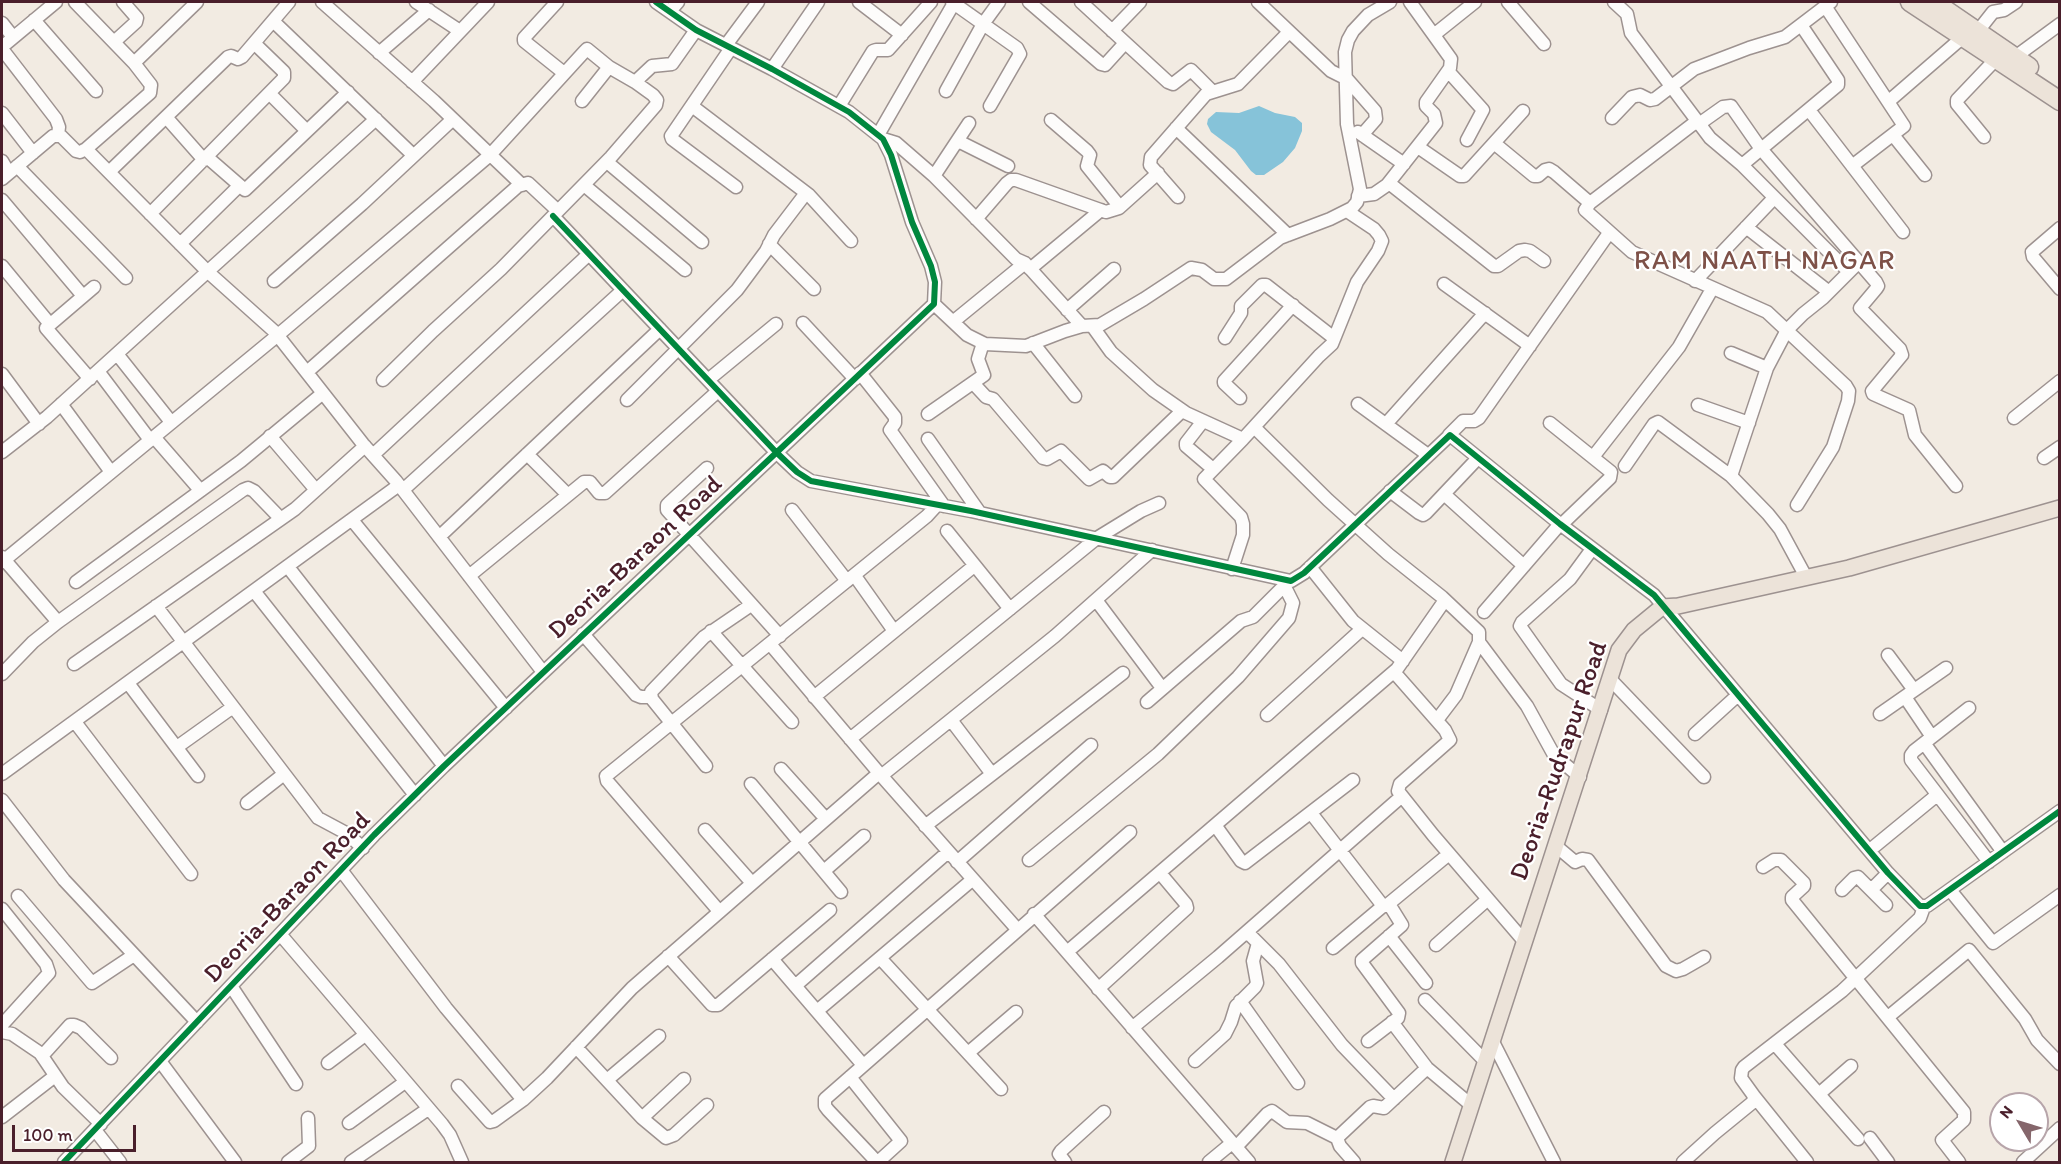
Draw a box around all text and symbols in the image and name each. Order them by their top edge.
district label: RAM NAATH NAGAR [1633,246,1897,278]
street label: Deoria-Baraon Road [543,469,729,647]
street label: Deoria-Rudrapur Road [1504,637,1616,885]
street label: Deoria-Baraon Road [198,806,378,990]
north arrow [1989,1092,2049,1152]
text: N [1995,1102,2017,1122]
scale bar [15,1113,140,1151]
text: 100 m [23,1124,73,1146]

